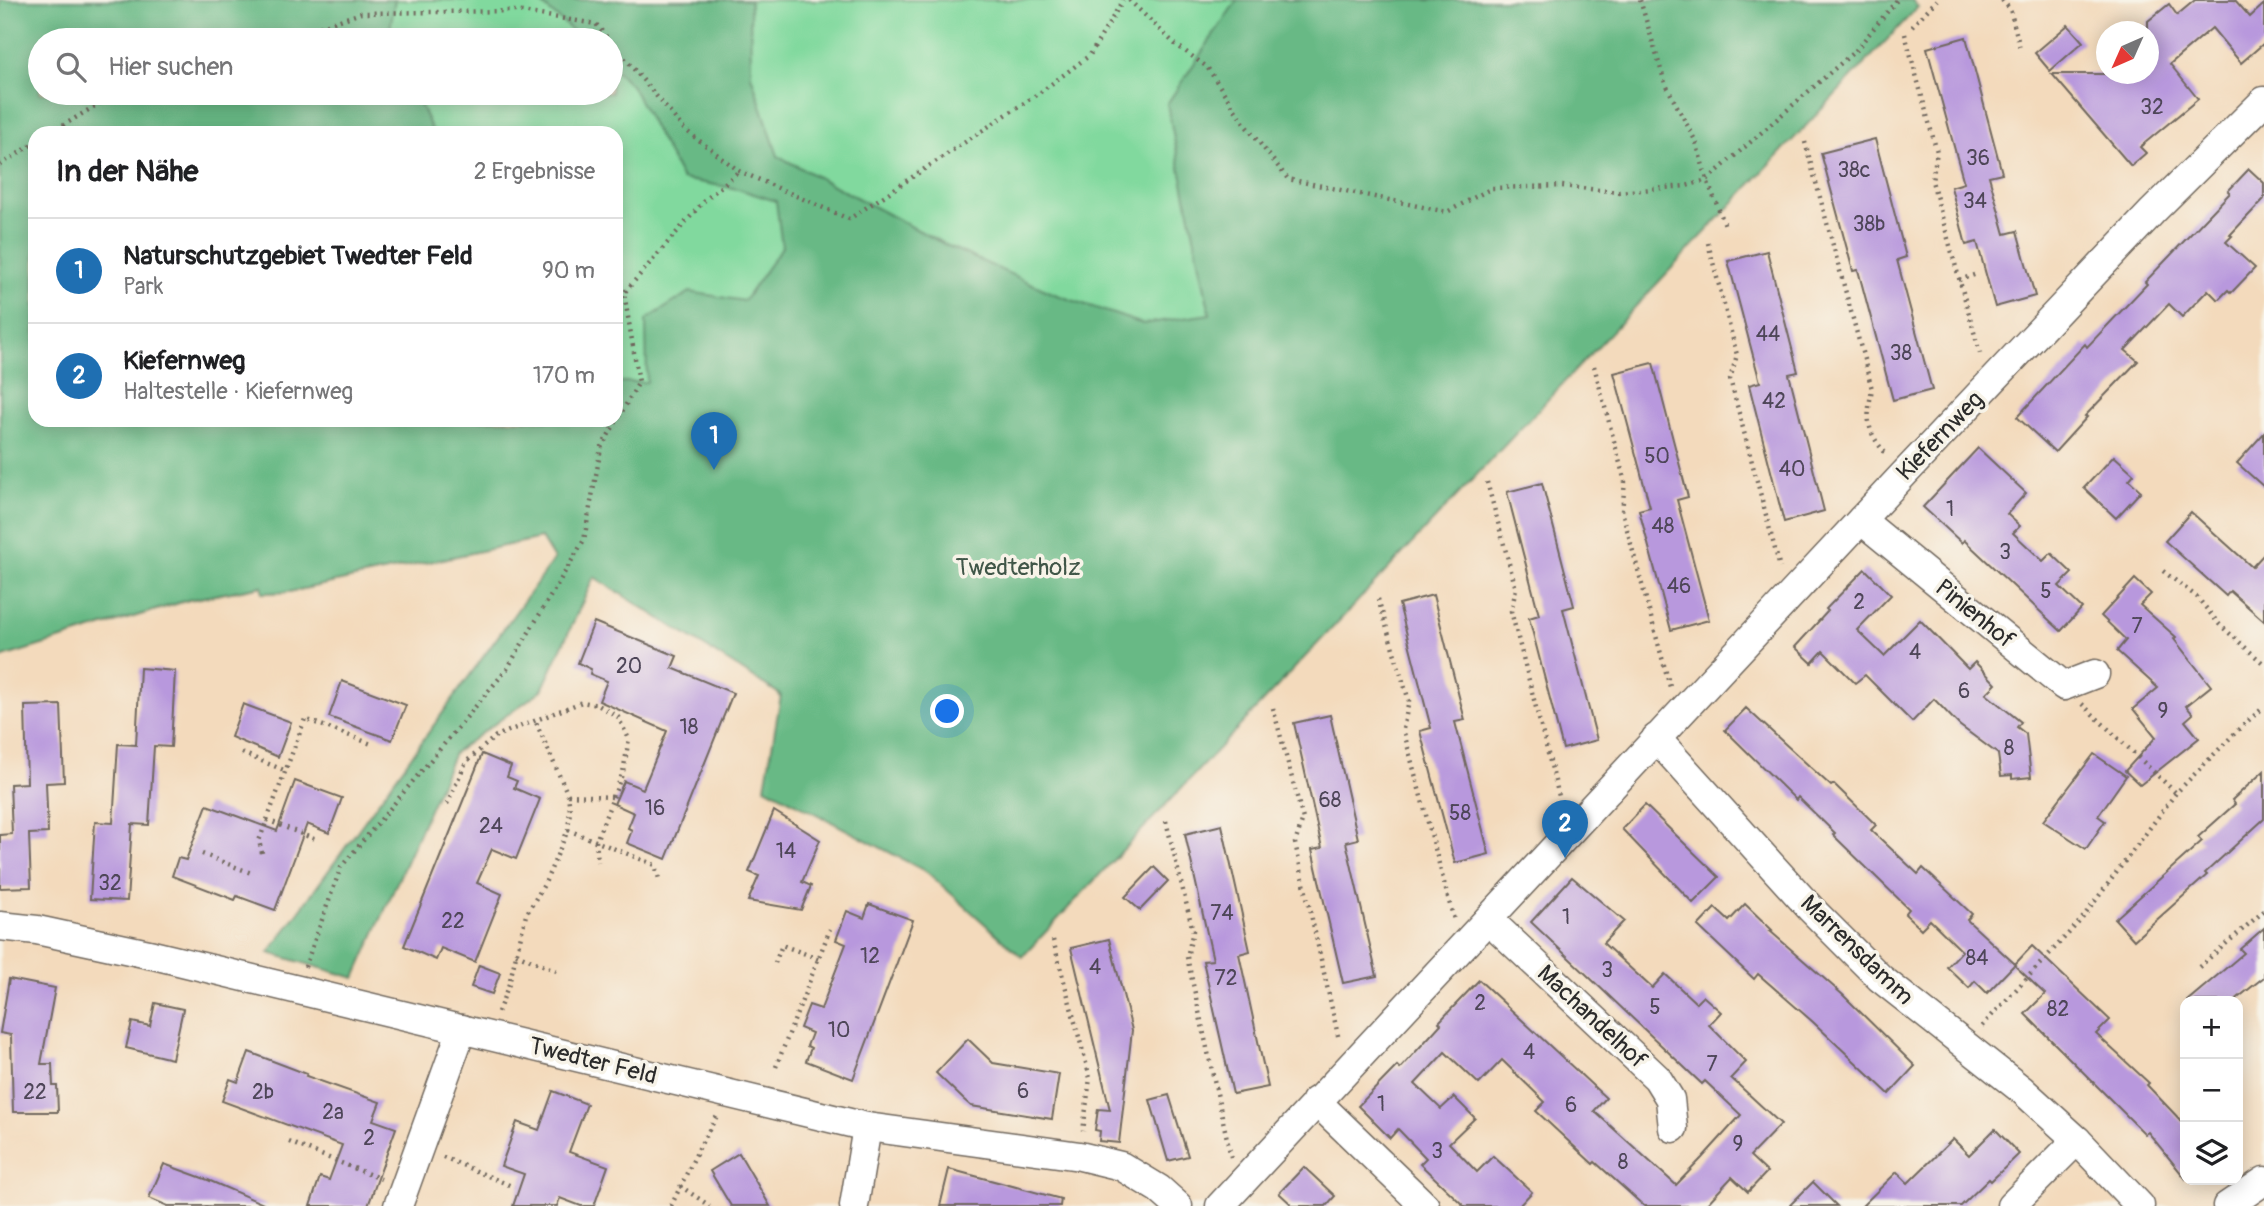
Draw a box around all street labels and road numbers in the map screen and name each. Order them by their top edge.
street label: Kiefernweg [1890,385,1990,487]
street label: Pinienhof [1929,573,2021,655]
street label: Marrensdamm [1794,889,1920,1011]
street label: Machandelhof [1531,959,1653,1075]
street label: Twedter Feld [526,1031,660,1091]

